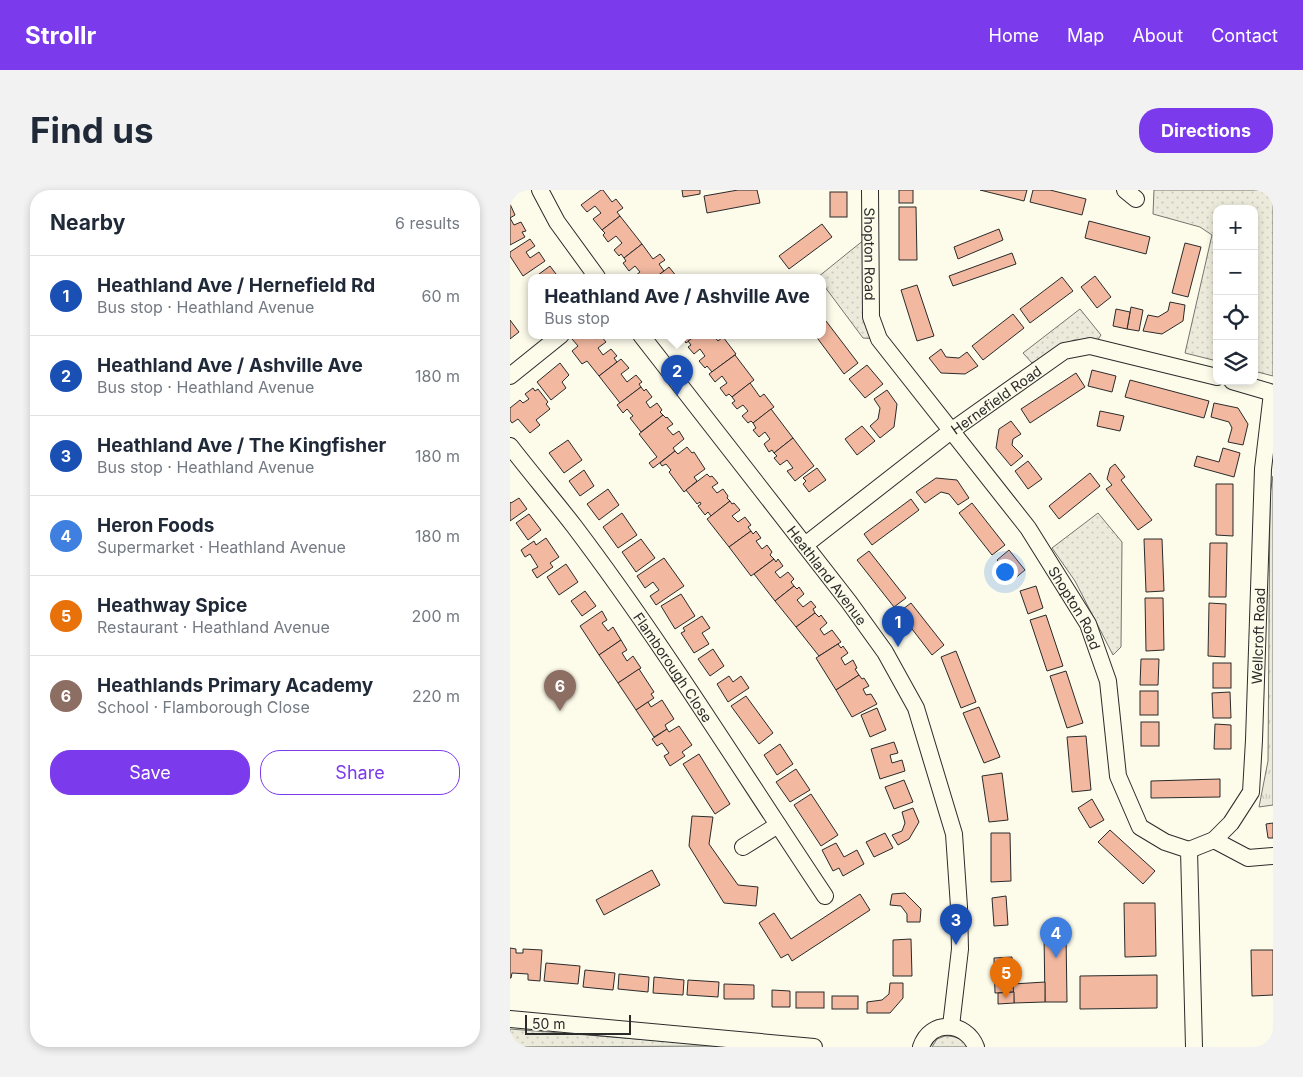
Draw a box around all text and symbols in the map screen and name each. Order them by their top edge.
text: Strollr [25,21,96,50]
text: Home [989,25,1039,46]
text: Map [1067,25,1104,46]
text: About [1132,25,1183,46]
text: Contact [1211,25,1278,46]
button: Directions [1139,108,1273,153]
text: Find us [30,109,154,151]
map controls [1213,205,1258,385]
button: + [1213,205,1258,250]
street label: Shopton Road [862,207,879,301]
text: Nearby [50,210,125,235]
text: 6 results [395,213,460,233]
button: − [1213,250,1258,295]
text: Heathland Ave / Hernefield Rd [97,274,375,297]
popup [528,274,826,339]
text: Heathland Ave / Ashville Ave [544,285,810,308]
text: 1 [63,286,69,306]
text: 60 m [421,286,460,306]
button: locate [1213,295,1258,340]
text: Bus stop · Heathland Avenue [97,297,314,317]
text: Bus stop [544,308,610,328]
button: layers [1213,340,1258,385]
text: Heathland Ave / Ashville Ave [97,354,363,377]
pin: 2 [661,355,693,396]
street label: Hernefield Road [947,362,1044,437]
text: 2 [61,366,71,386]
text: 180 m [415,366,460,386]
text: Bus stop · Heathland Avenue [97,377,314,397]
text: Heathland Ave / The Kingfisher [97,434,386,457]
text: 3 [61,446,71,466]
text: 180 m [415,446,460,466]
text: Bus stop · Heathland Avenue [97,457,314,477]
text: Heron Foods [97,514,214,537]
street label: Heathland Avenue [784,522,871,628]
text: 4 [61,526,71,546]
text: 180 m [415,526,460,546]
text: Supermarket · Heathland Avenue [97,537,346,557]
your location [992,559,1018,585]
street label: Shopton Road [1045,563,1105,652]
street label: Wellcroft Road [1247,587,1268,685]
text: Heathway Spice [97,594,247,617]
text: 5 [61,606,71,626]
text: 200 m [412,606,460,626]
pin: 1 [882,606,914,647]
street label: Flamborough Close [630,609,717,725]
text: Restaurant · Heathland Avenue [97,617,330,637]
pin: 6 [544,670,576,711]
text: Heathlands Primary Academy [97,674,373,697]
text: 6 [61,686,71,706]
text: 220 m [412,686,460,706]
text: School · Flamborough Close [97,697,310,717]
button: Save [50,750,250,795]
button: Share [260,750,460,795]
pin: 3 [940,904,972,945]
pin: 4 [1040,917,1072,958]
pin: 5 [990,957,1022,998]
scale bar [525,1012,631,1035]
text: 50 m [532,1015,566,1032]

